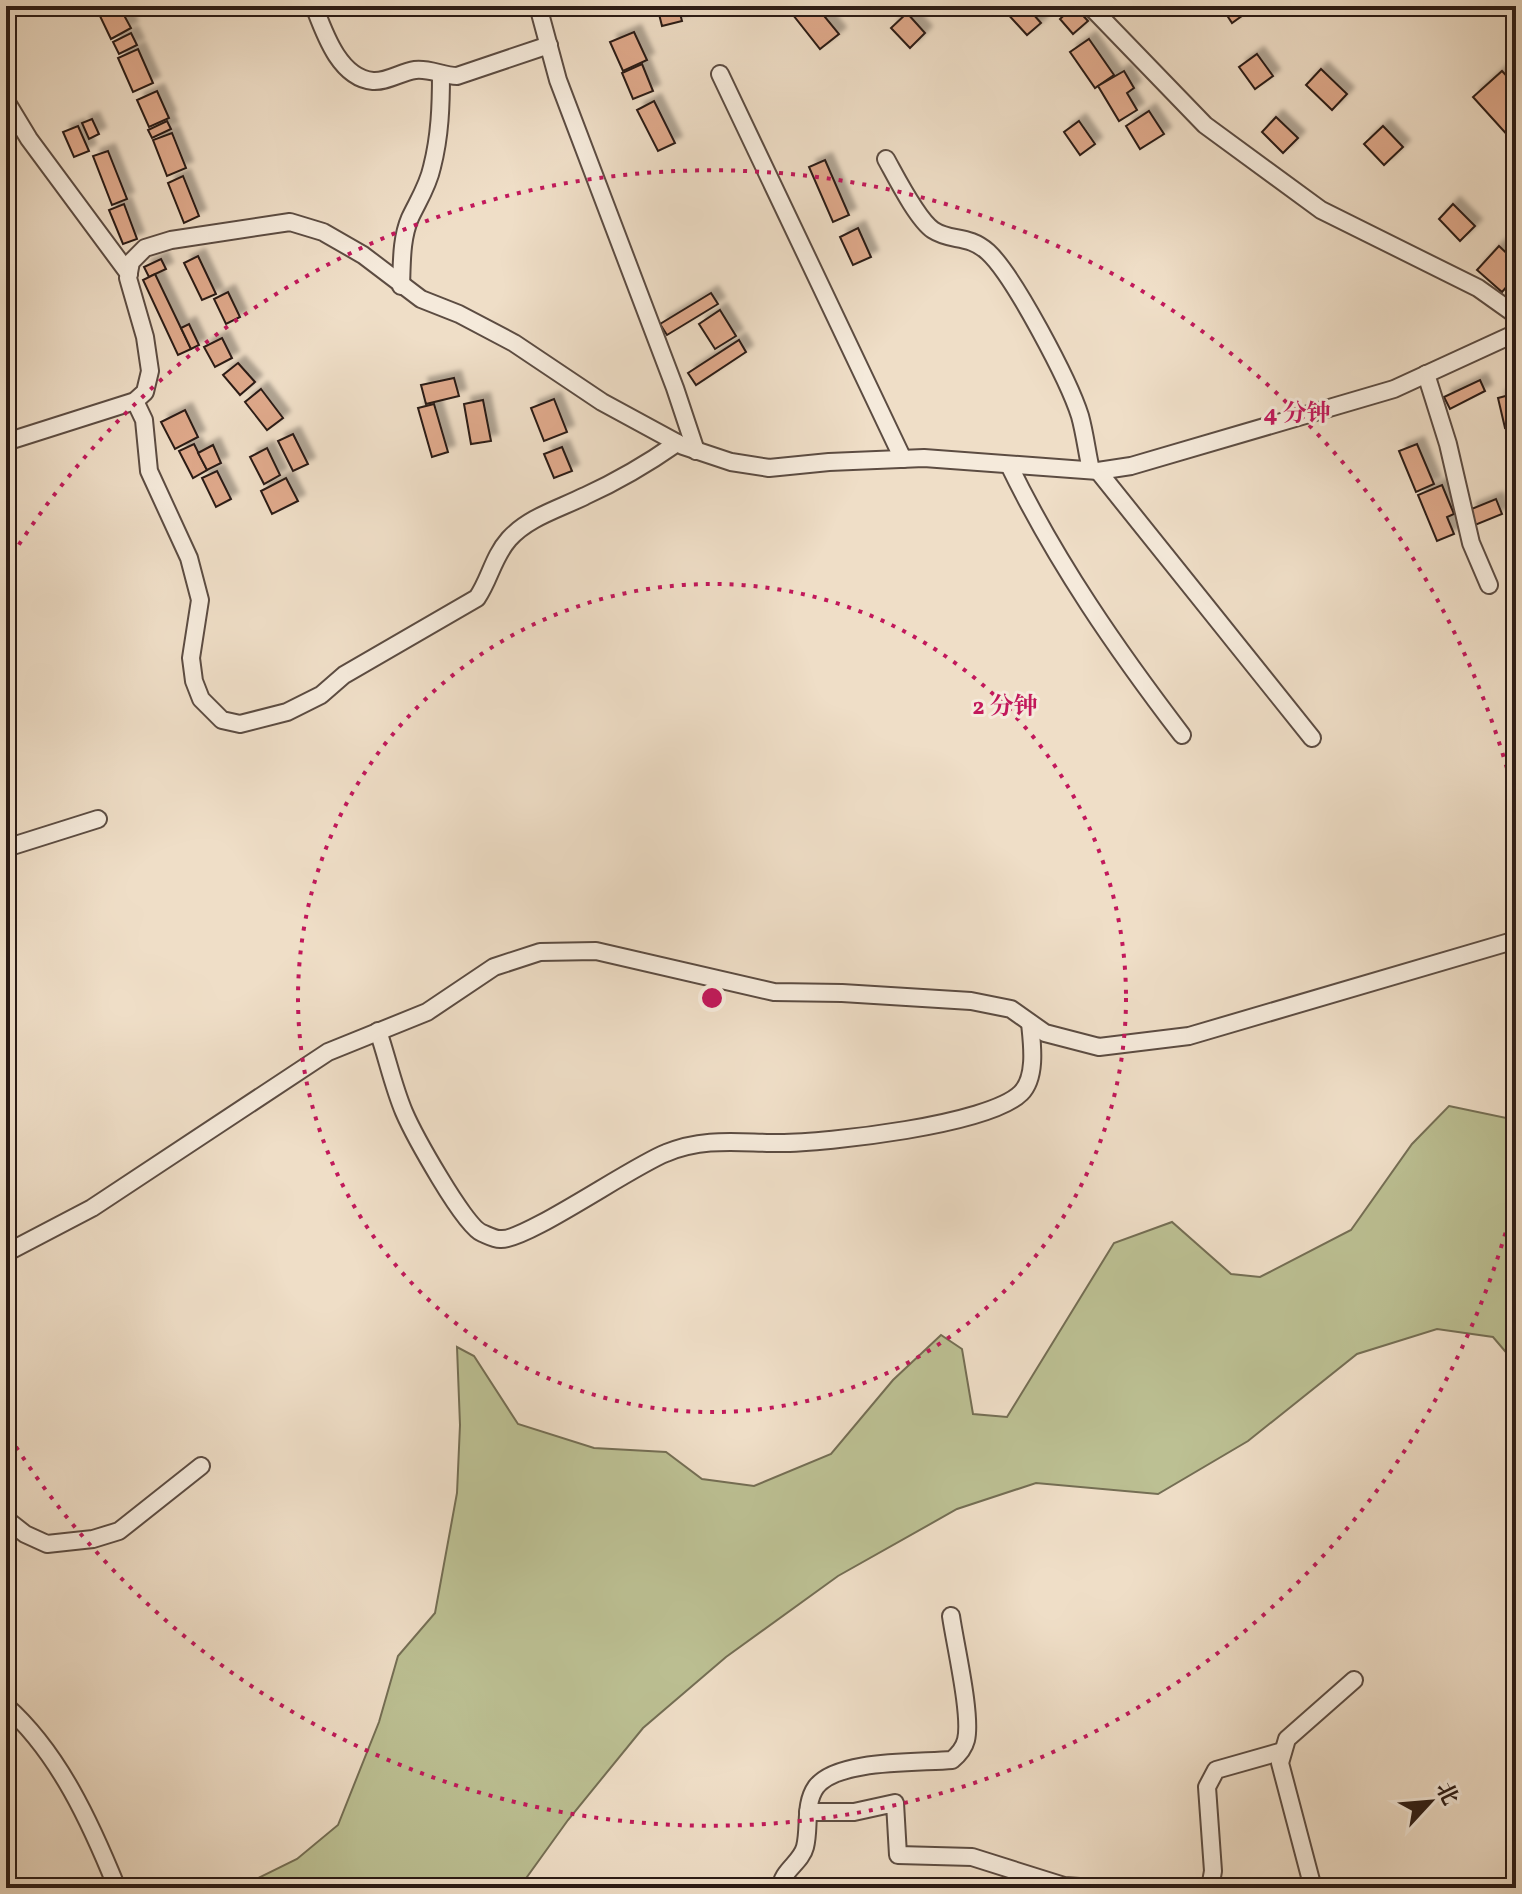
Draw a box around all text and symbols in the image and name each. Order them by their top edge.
text: 4 分钟 [1263,398,1331,432]
text: 2 分钟 [972,691,1038,725]
centre of rings [698,984,726,1012]
north arrow [1390,1762,1470,1842]
text: 北 [1427,1778,1464,1811]

